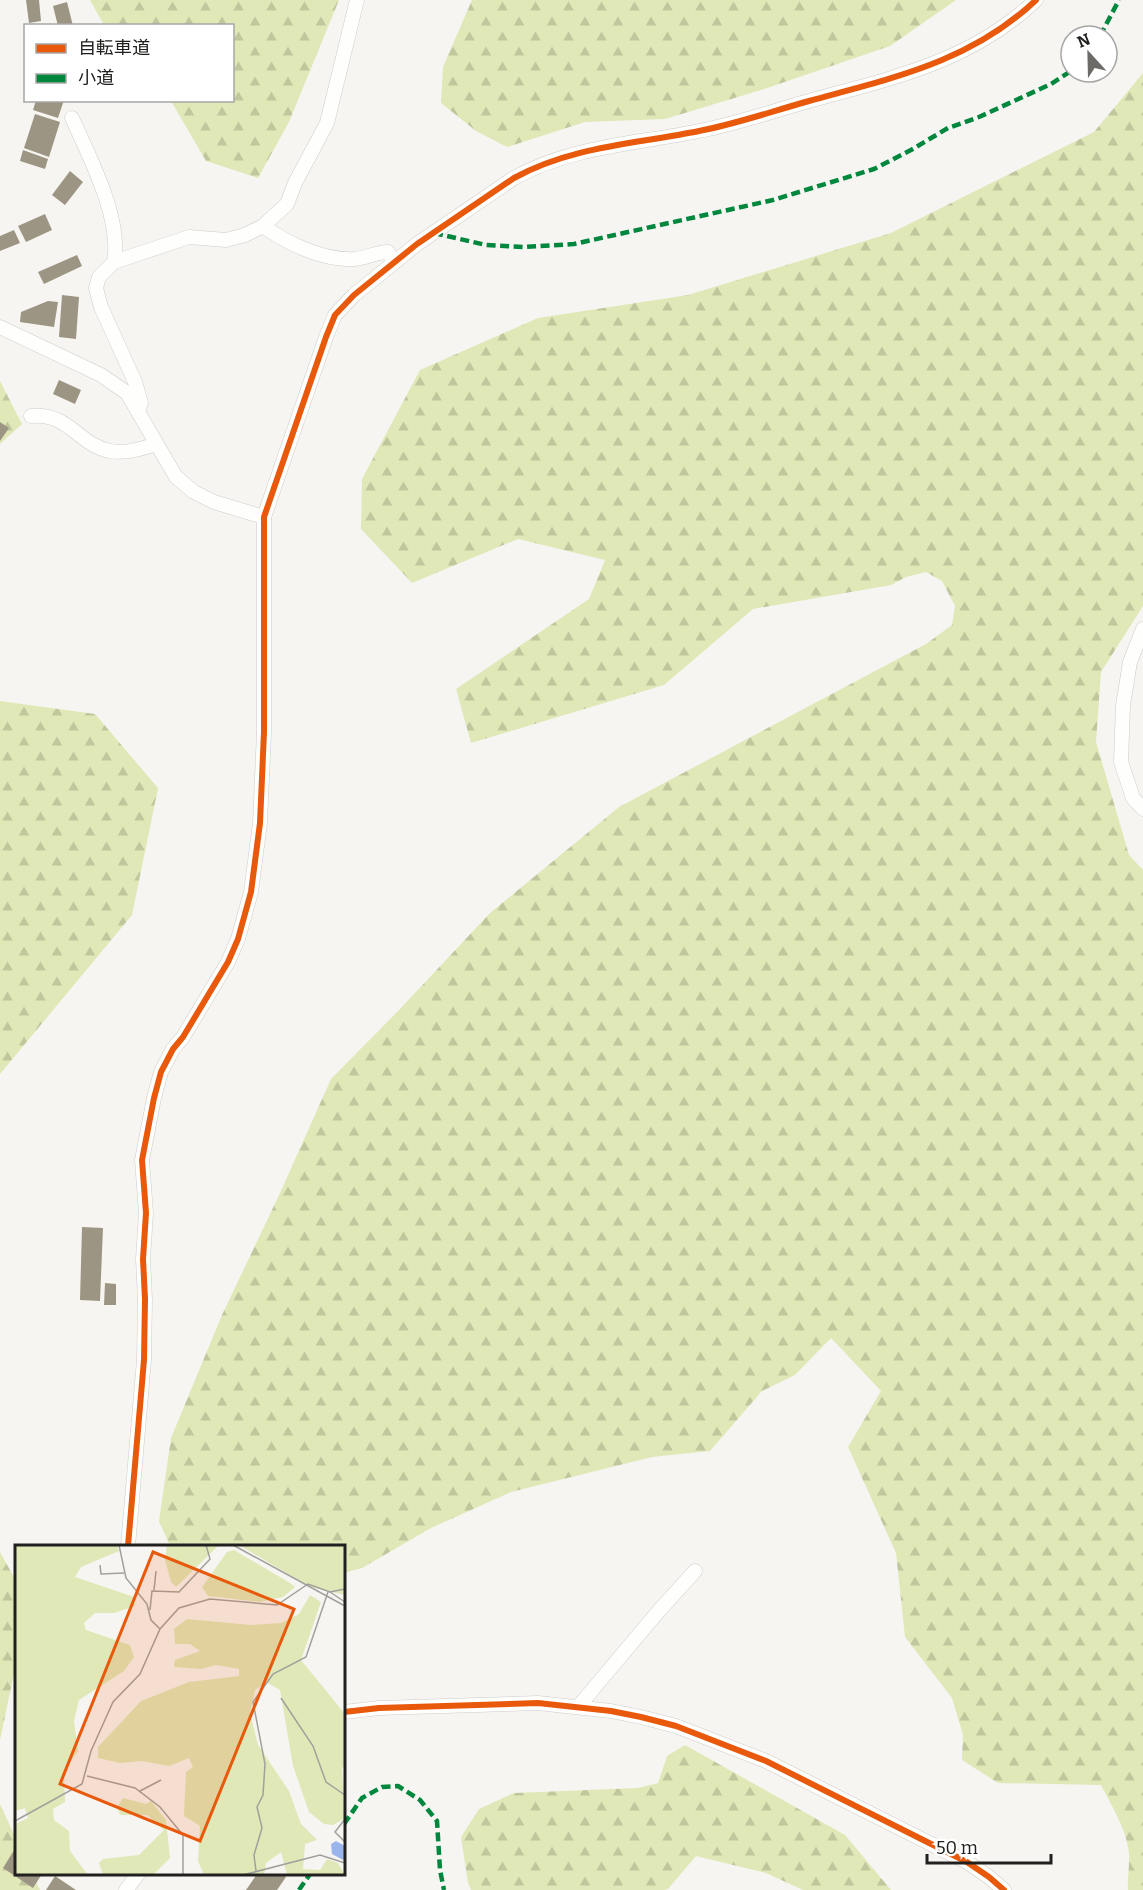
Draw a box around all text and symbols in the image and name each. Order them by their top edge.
legend [24,24,234,102]
north arrow [1059,24,1119,84]
text: N [1074,29,1093,52]
text: 自転車道 [78,37,150,59]
text: 小道 [78,67,114,89]
inset map [15,1545,345,1875]
scale bar [927,1827,1052,1865]
text: 50 m [936,1837,978,1859]

